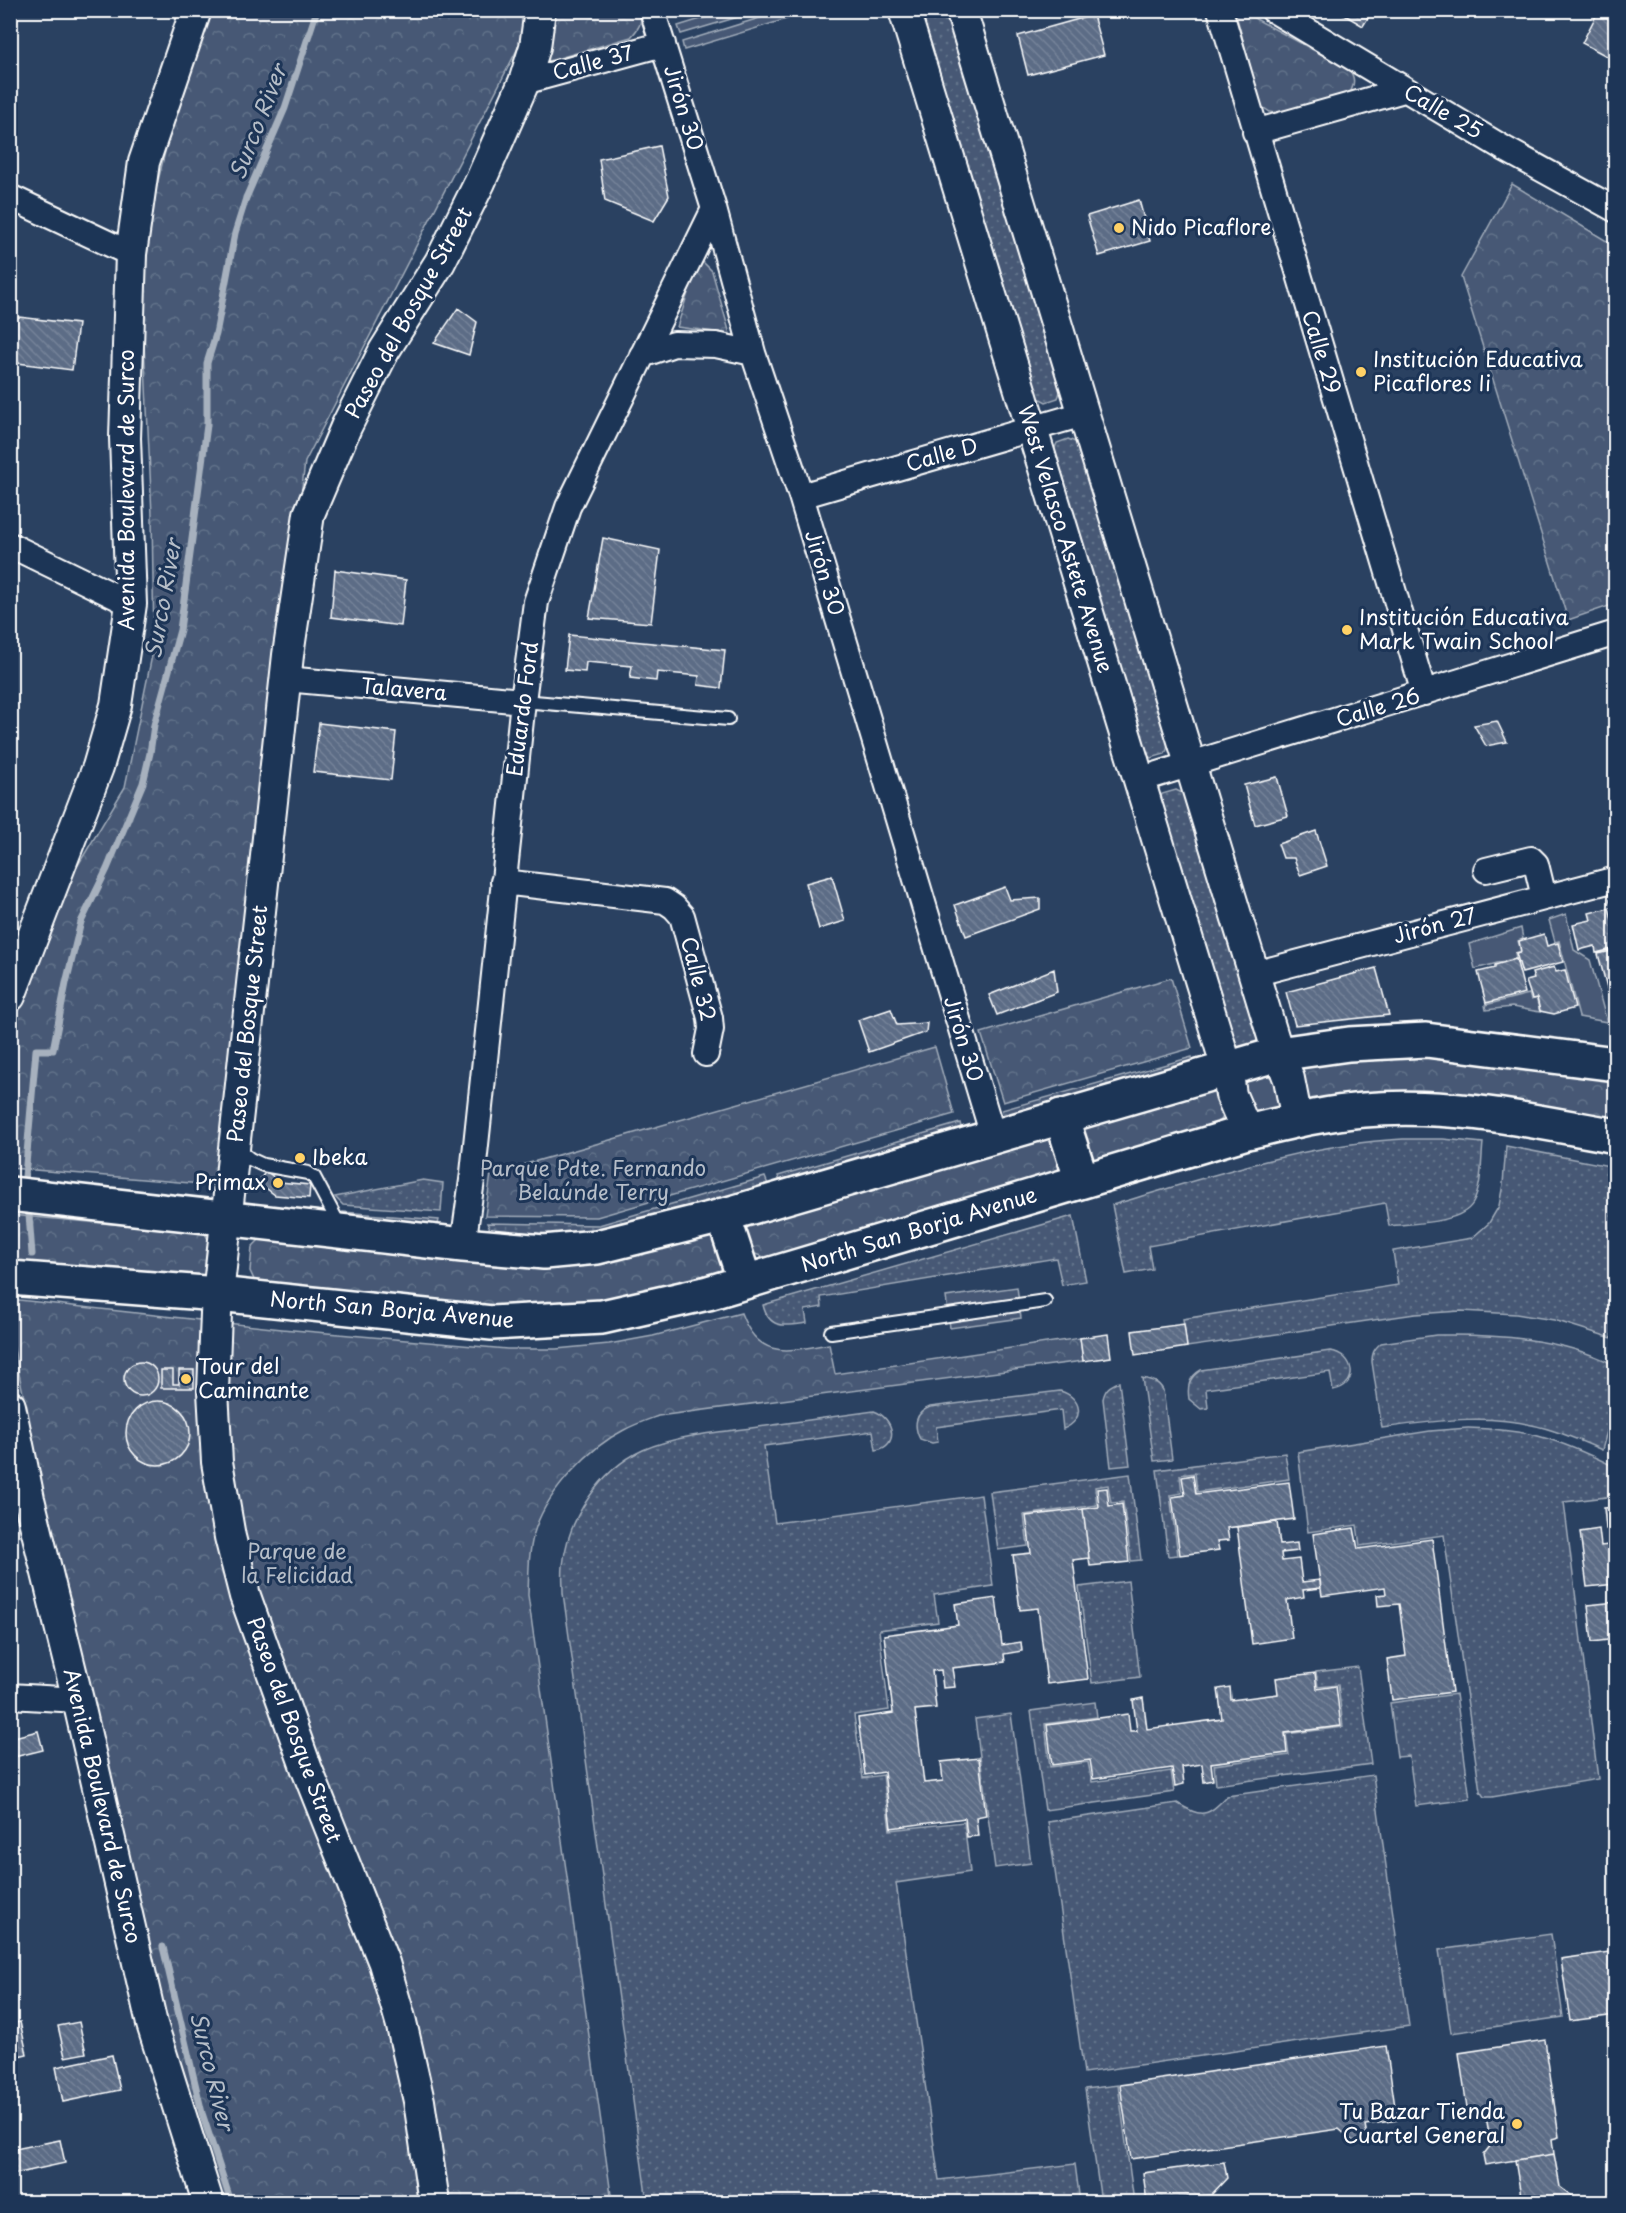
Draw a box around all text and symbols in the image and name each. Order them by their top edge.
street label: Calle 37 [549,35,636,87]
water label: Surco River [220,56,295,184]
street label: Jirón 30 [657,61,713,154]
street label: Calle 25 [1398,75,1490,146]
street label: Paseo del Bosque Street [335,200,479,424]
place label: Nido Picaflore [1131,210,1271,242]
marker: Nido Picaflore [1112,221,1126,235]
street label: Calle 29 [1295,306,1351,397]
place label: Institución Educativa Picaflores Ii [1373,342,1584,398]
street label: Avenida Boulevard de Surco [109,349,141,631]
marker: Institución Educativa Picaflores Ii [1354,365,1368,379]
street label: West Velasco Astete Avenue [1011,400,1123,677]
street label: Calle D [902,428,981,479]
street label: Jirón 30 [798,526,854,619]
water label: Surco River [135,534,189,661]
place label: Institución Educativa Mark Twain School [1359,600,1570,656]
marker: Institución Educativa Mark Twain School [1340,623,1354,637]
street label: Eduardo Ford [497,639,545,778]
street label: Talavera [360,668,449,708]
street label: Calle 26 [1331,678,1423,734]
street label: Jirón 27 [1389,898,1480,951]
street label: Paseo del Bosque Street [218,903,274,1144]
street label: Calle 32 [674,933,726,1024]
street label: Jirón 30 [937,992,993,1085]
place label: Ibeka [312,1140,367,1172]
marker: Ibeka [293,1151,307,1165]
park label: Parque Pdte. Fernando Belaúnde Terry [480,1151,706,1207]
place label: Primax [194,1165,266,1197]
marker: Primax [271,1176,285,1190]
street label: North San Borja Avenue [797,1177,1040,1279]
street label: North San Borja Avenue [269,1281,516,1335]
place label: Tour del Caminante [198,1349,309,1405]
marker: Tour del Caminante [179,1372,193,1386]
park label: Parque de la Felicidad [241,1534,353,1590]
street label: Paseo del Bosque Street [240,1612,352,1847]
street label: Avenida Boulevard de Surco [57,1665,151,1946]
water label: Surco River [183,2008,245,2136]
place label: Tu Bazar Tienda Cuartel General [1339,2094,1505,2150]
marker: Tu Bazar Tienda Cuartel General [1510,2117,1524,2131]

